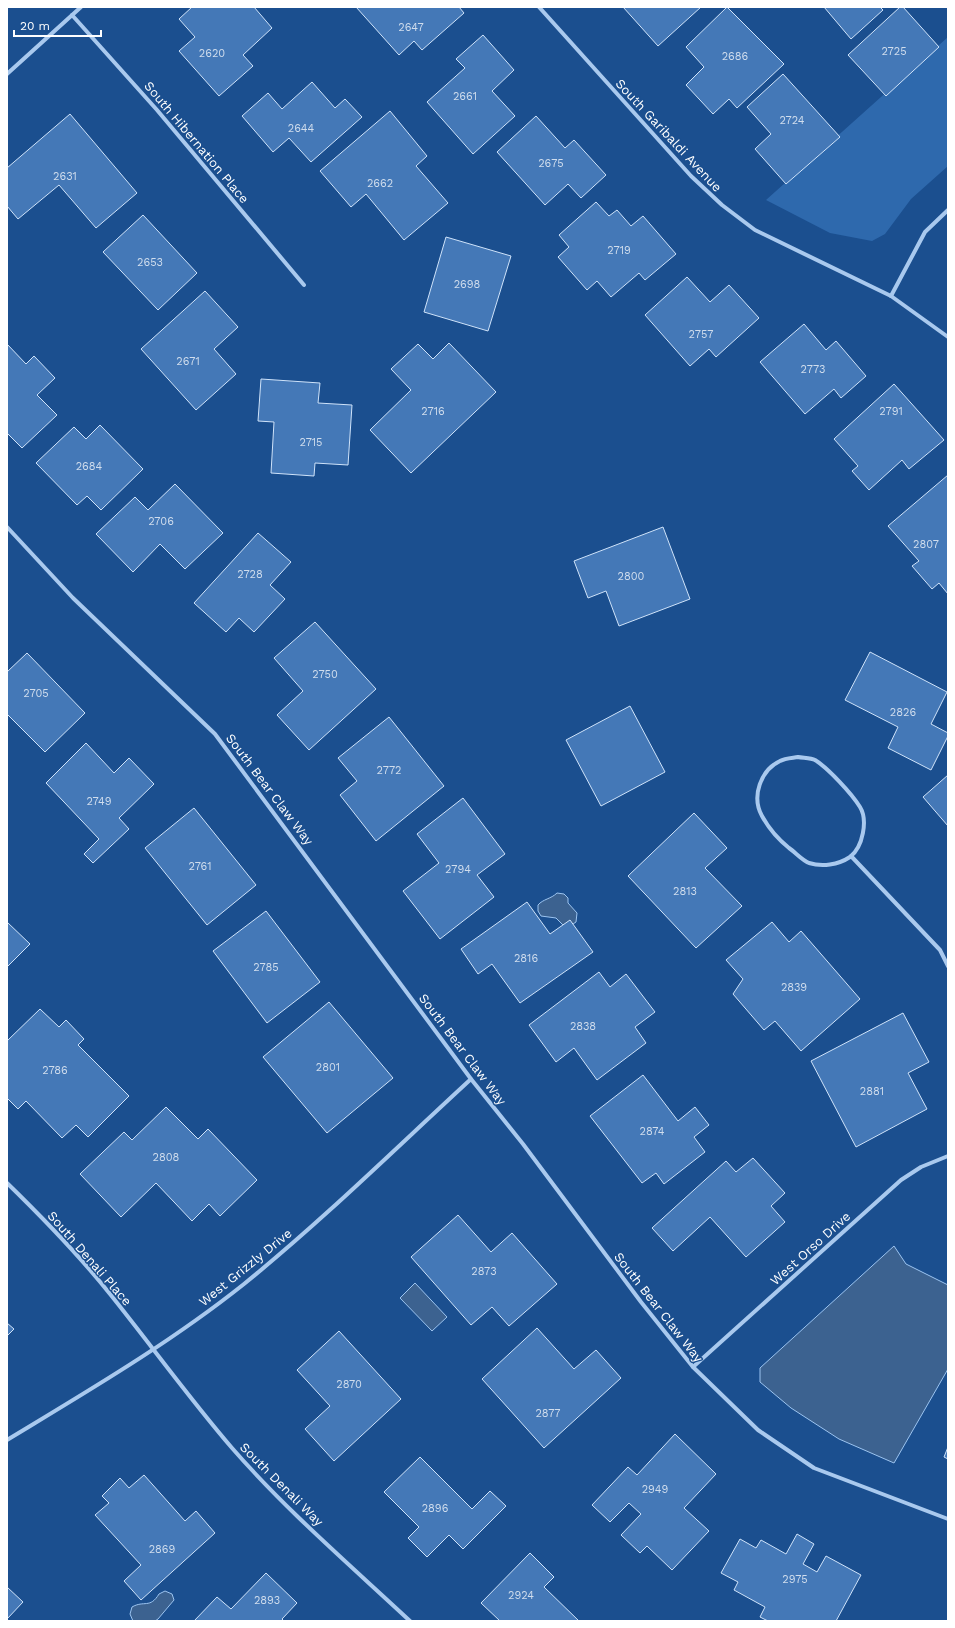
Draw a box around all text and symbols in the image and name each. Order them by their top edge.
scale bar [14,12,101,38]
text: 20 m [20,19,50,33]
house number: 2647 [398,21,424,34]
house number: 2725 [881,45,907,58]
house number: 2620 [199,47,225,60]
house number: 2686 [722,50,749,63]
street label: South Garibaldi Avenue [612,76,725,195]
street label: South Hibernation Place [141,78,252,206]
house number: 2661 [453,90,477,103]
house number: 2724 [779,114,805,127]
house number: 2644 [288,122,315,135]
house number: 2675 [538,157,564,170]
house number: 2631 [53,170,77,183]
house number: 2662 [367,177,393,190]
house number: 2719 [607,244,631,257]
house number: 2653 [137,256,163,269]
house number: 2698 [454,278,481,291]
house number: 2757 [689,328,713,341]
house number: 2671 [176,355,200,368]
house number: 2773 [801,363,825,376]
house number: 2716 [421,405,445,418]
house number: 2791 [879,405,903,418]
house number: 2715 [299,436,323,449]
house number: 2684 [76,460,103,473]
house number: 2706 [148,515,174,528]
house number: 2807 [913,538,939,551]
house number: 2728 [237,568,263,581]
house number: 2800 [618,570,645,583]
house number: 2750 [312,668,338,681]
house number: 2705 [23,687,49,700]
house number: 2826 [890,706,916,719]
street label: South Bear Claw Way [223,731,316,848]
house number: 2772 [377,764,401,777]
house number: 2749 [86,795,112,808]
house number: 2761 [188,860,212,873]
house number: 2794 [445,863,471,876]
house number: 2813 [673,885,697,898]
house number: 2816 [514,952,538,965]
house number: 2785 [253,961,279,974]
house number: 2839 [781,981,807,994]
street label: South Bear Claw Way [416,991,509,1108]
house number: 2838 [570,1020,596,1033]
house number: 2801 [316,1061,340,1074]
house number: 2786 [42,1064,68,1077]
house number: 2881 [860,1085,884,1098]
house number: 2874 [640,1125,665,1138]
house number: 2808 [153,1151,180,1164]
street label: South Denali Place [45,1208,135,1309]
street label: West Orso Drive [767,1209,853,1288]
street label: West Grizzly Drive [196,1225,295,1309]
street label: South Bear Claw Way [611,1249,706,1365]
house number: 2873 [471,1265,497,1278]
house number: 2870 [336,1378,362,1391]
house number: 2877 [535,1407,561,1420]
street label: South Denali Way [237,1440,327,1529]
house number: 2949 [642,1483,669,1496]
house number: 2896 [422,1502,449,1515]
house number: 2869 [149,1543,176,1556]
house number: 2975 [782,1573,808,1586]
house number: 2924 [508,1589,534,1602]
house number: 2893 [254,1594,280,1607]

